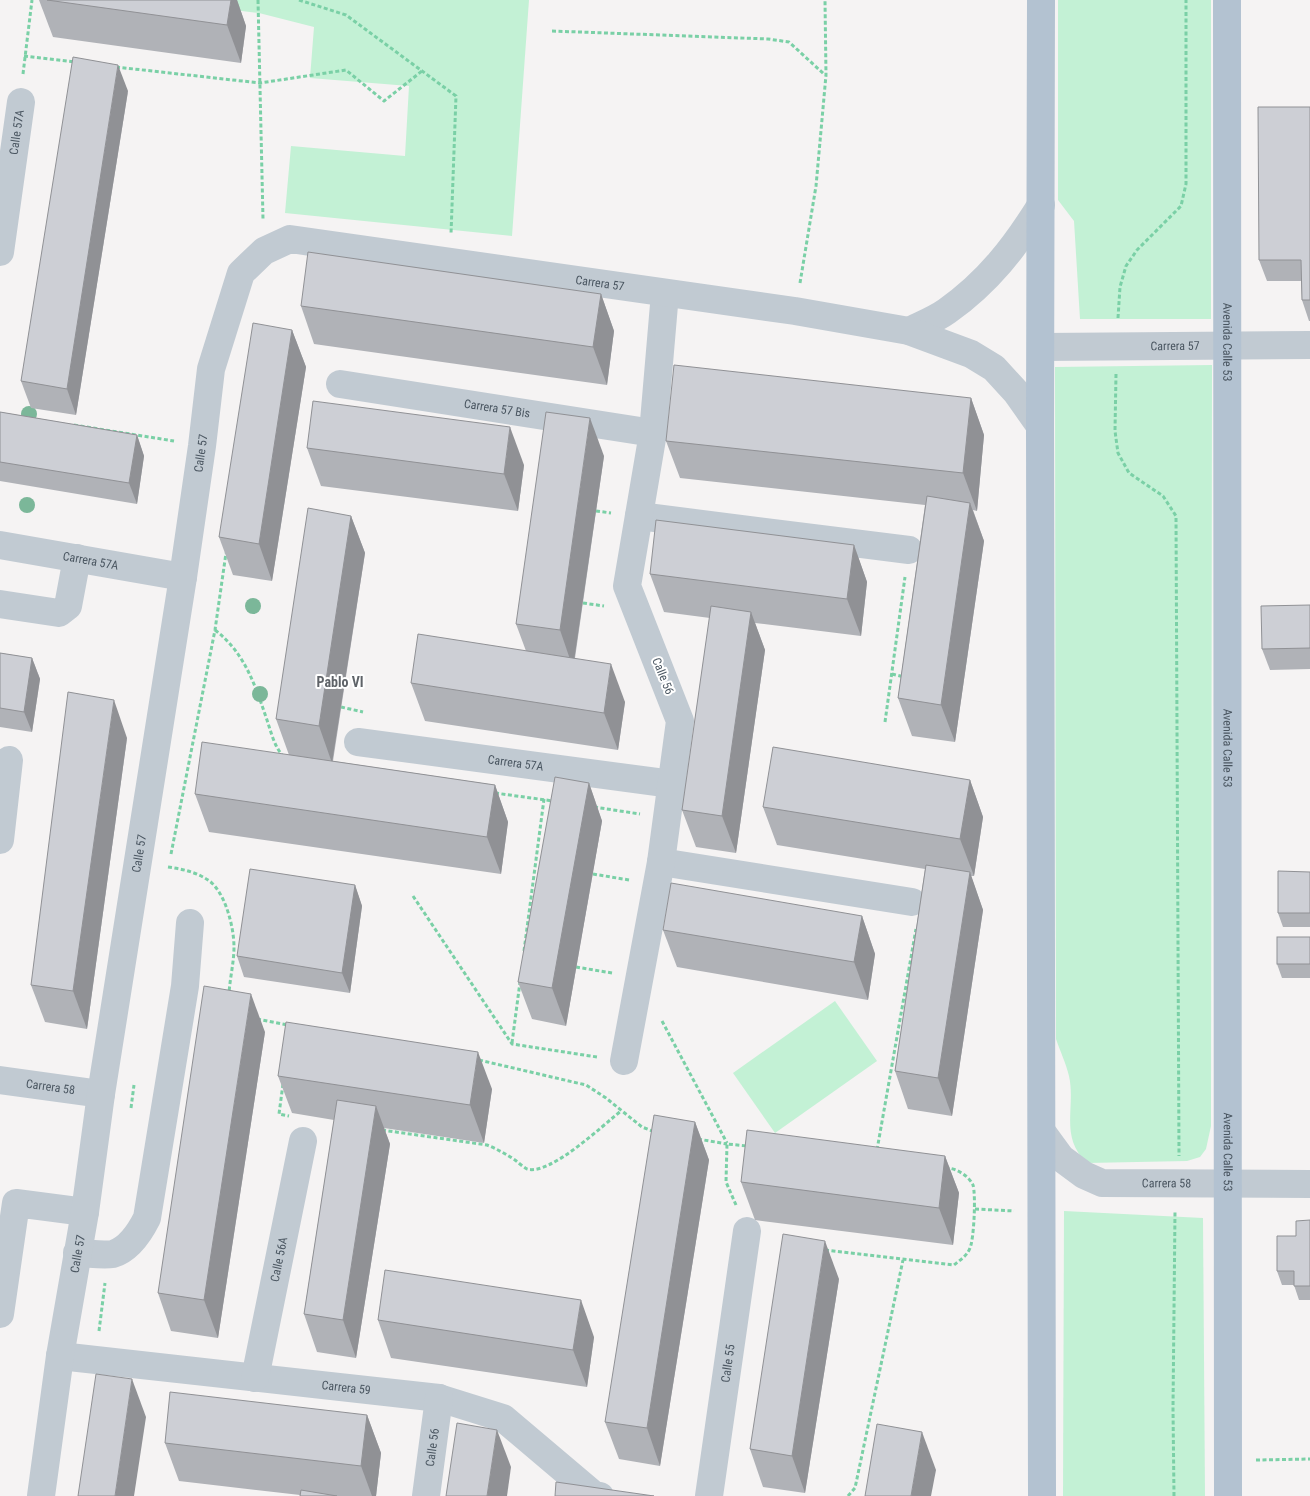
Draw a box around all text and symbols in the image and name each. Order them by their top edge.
street label: Calle 57A [7,109,27,156]
street label: Carrera 57 [575,273,625,294]
street label: Avenida Calle 53 [1220,303,1234,381]
street label: Carrera 57 [1150,339,1200,353]
street label: Carrera 57 Bis [463,397,531,421]
street label: Calle 57 [191,433,210,473]
street label: Carrera 57A [62,549,120,573]
street label: Calle 56 [649,656,677,696]
district label: Pablo VI [317,674,364,690]
street label: Avenida Calle 53 [1220,709,1235,787]
street label: Carrera 57A [487,752,544,774]
street label: Calle 57 [129,833,149,874]
street label: Carrera 58 [25,1077,76,1097]
street label: Avenida Calle 53 [1221,1113,1235,1191]
street label: Carrera 58 [1142,1176,1191,1190]
street label: Calle 57 [68,1234,88,1274]
street label: Calle 56A [268,1236,290,1283]
street label: Calle 55 [718,1343,738,1383]
street label: Carrera 59 [321,1378,372,1397]
street label: Calle 56 [423,1427,442,1467]

